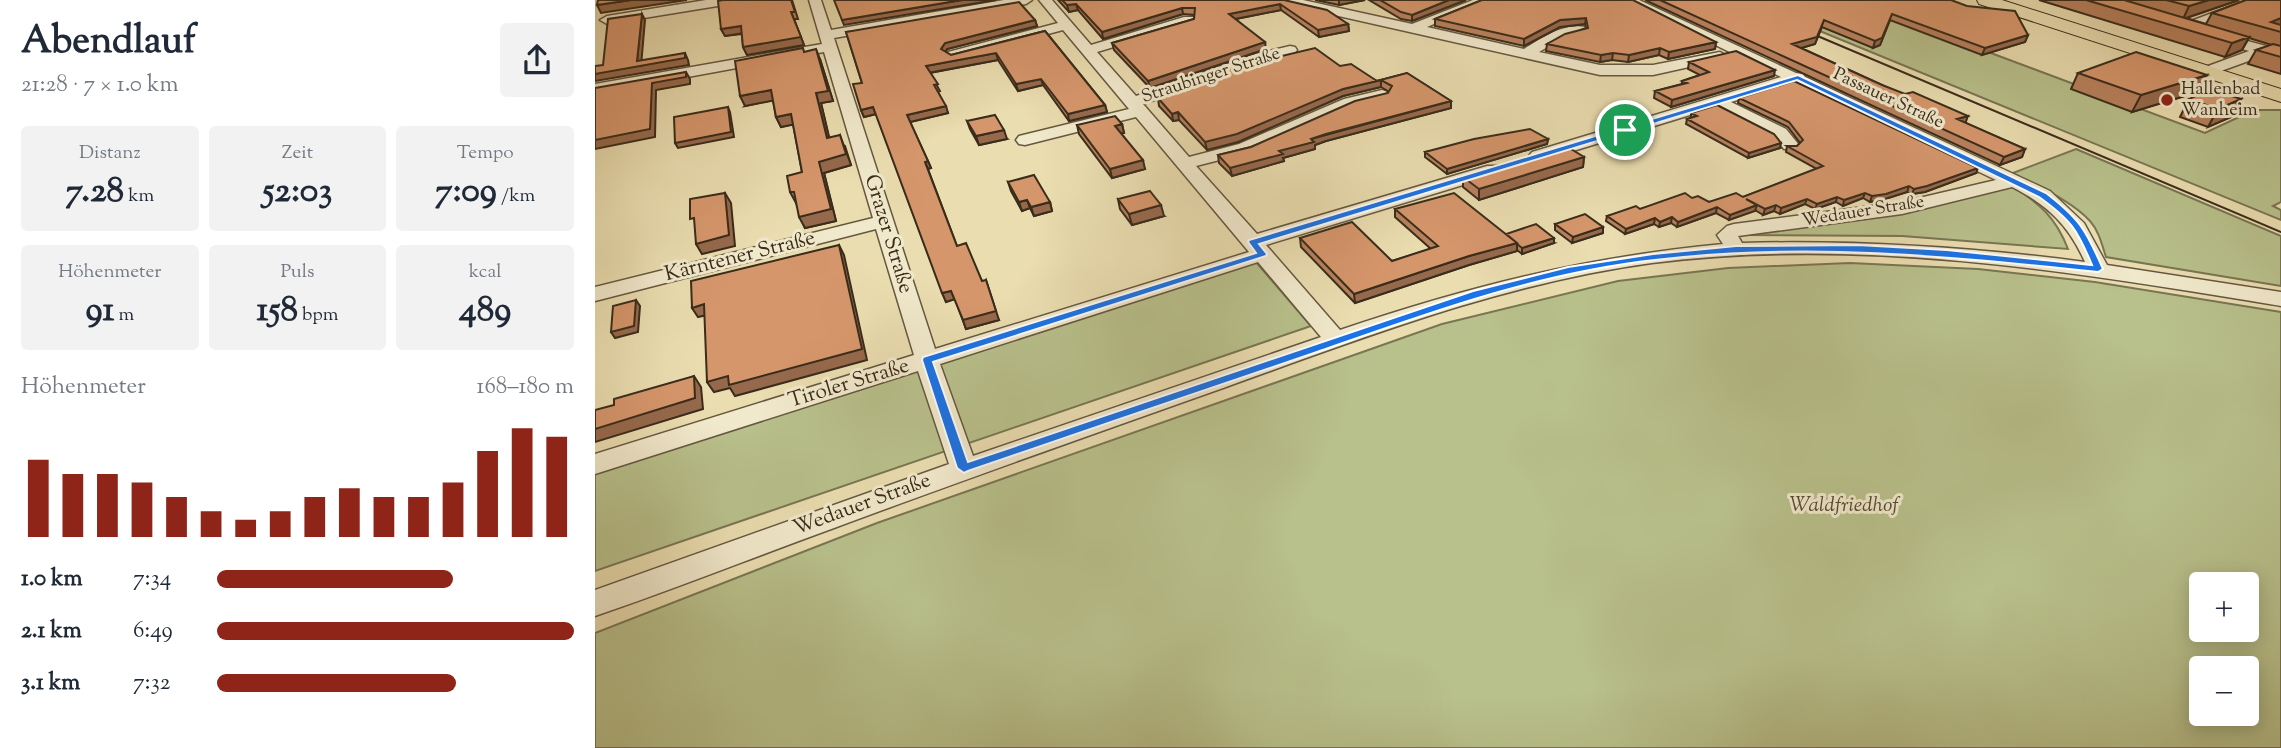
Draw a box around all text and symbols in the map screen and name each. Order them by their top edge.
text: Abendlauf [21,16,196,70]
button: share [500,23,574,97]
street label: Straubinger Straße [1138,41,1284,111]
street label: Passauer Straße [1828,62,1948,136]
text: 21:28 · 7 × 1.0 km [21,69,178,102]
place label: Hallenbad Wanheim [2181,77,2260,124]
marker: Hallenbad Wanheim [2159,92,2175,108]
pin [1595,100,1655,160]
icon: arrive [1606,111,1644,149]
text: Distanz [79,140,141,167]
text: Zeit [282,140,313,167]
text: Tempo [457,140,514,167]
text: 7.28 [65,167,124,218]
text: 52:03 [263,167,332,218]
text: 7:09 [435,167,497,218]
street label: Grazer Straße [856,171,920,297]
text: km [124,183,154,210]
text: /km [497,183,535,210]
street label: Wedauer Straße [1800,189,1926,235]
street label: Kärntener Straße [662,224,818,290]
text: Höhenmeter [58,259,161,286]
text: Puls [280,259,315,286]
text: kcal [469,259,501,286]
text: 91 [85,286,114,337]
text: 158 [257,286,298,337]
text: 489 [459,286,511,337]
text: m [114,302,134,329]
text: bpm [298,302,338,329]
street label: Tiroler Straße [785,351,913,417]
text: Höhenmeter [21,371,146,404]
text: 168–180 m [477,371,574,404]
street label: Wedauer Straße [789,466,935,544]
park label: Waldfriedhof [1790,491,1901,521]
text: 1.0 km [21,563,83,596]
text: 7:34 [133,563,171,596]
map controls [2189,572,2259,726]
button: + [2189,572,2259,642]
text: 2.1 km [21,615,82,648]
text: 6:49 [133,615,173,648]
button: − [2189,656,2259,726]
text: 3.1 km [21,667,80,700]
text: 7:32 [133,667,171,700]

